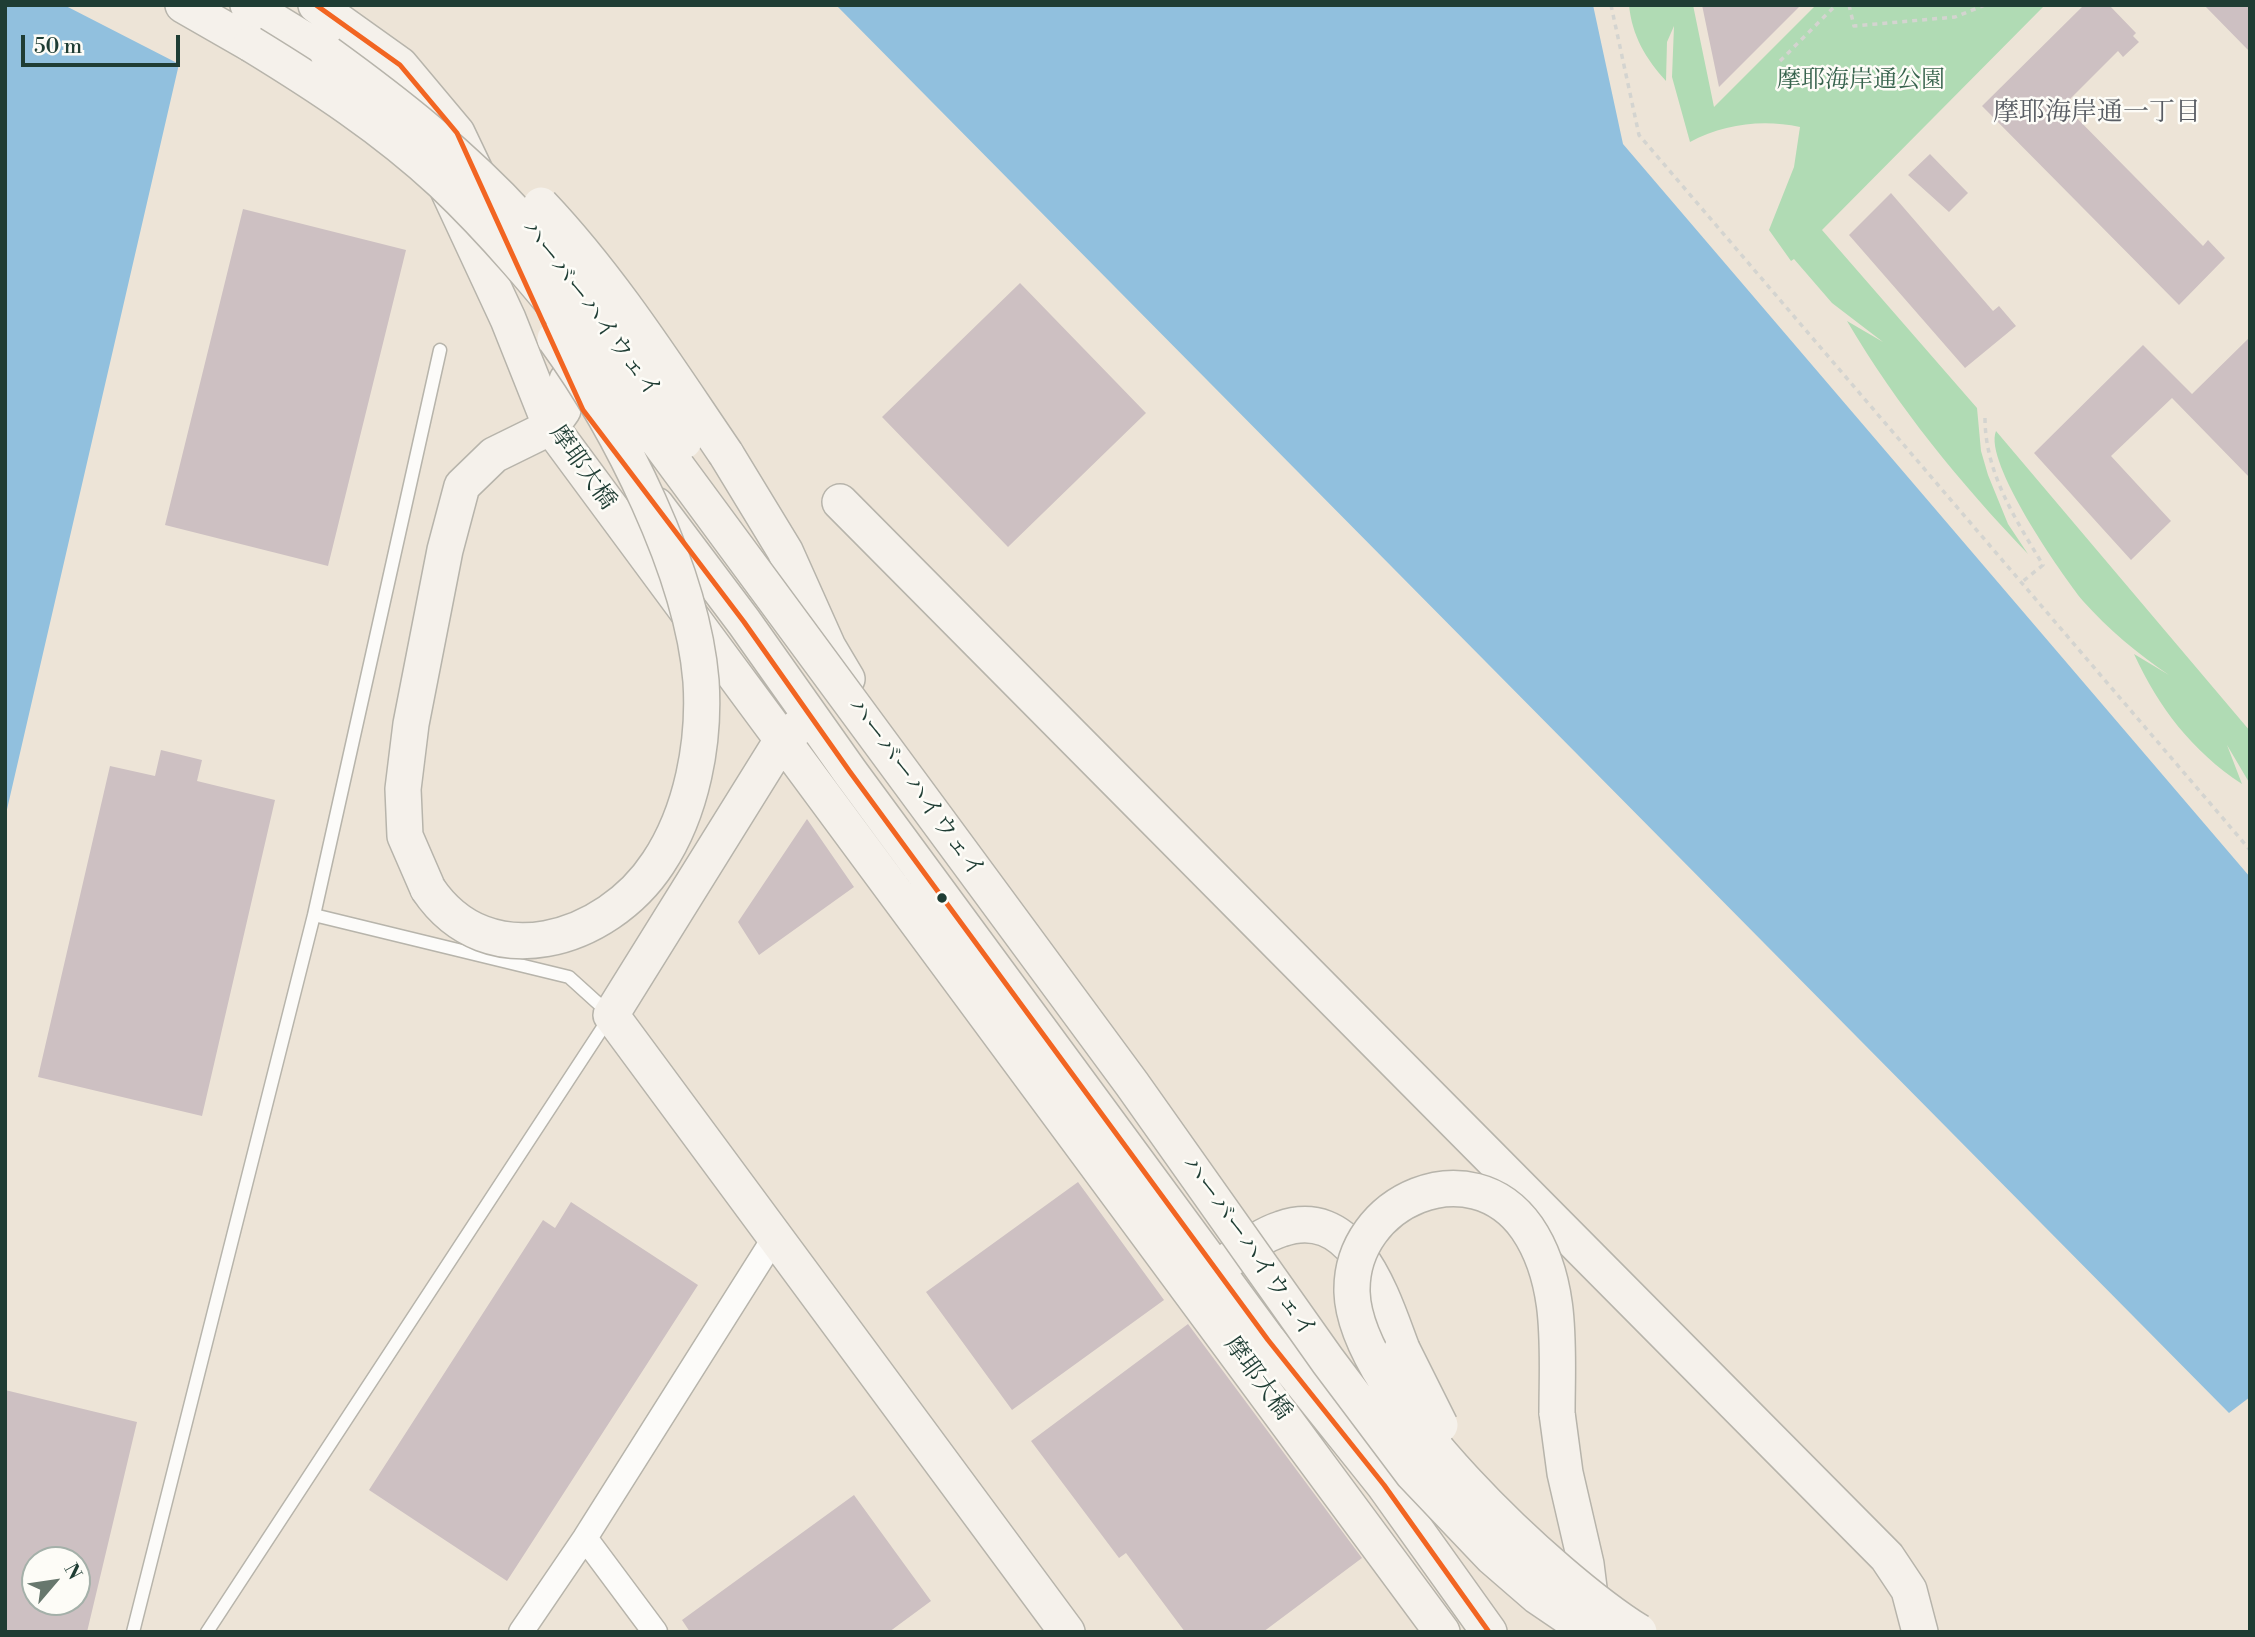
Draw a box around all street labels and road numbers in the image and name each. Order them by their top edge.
street label: ハーバーハイウェイ [514,215,666,405]
street label: 摩耶大橋 [543,420,621,516]
street label: ハーバーハイウェイ [840,693,990,885]
street label: ハーバーハイウェイ [1174,1151,1322,1345]
street label: 摩耶大橋 [1217,1332,1297,1426]

